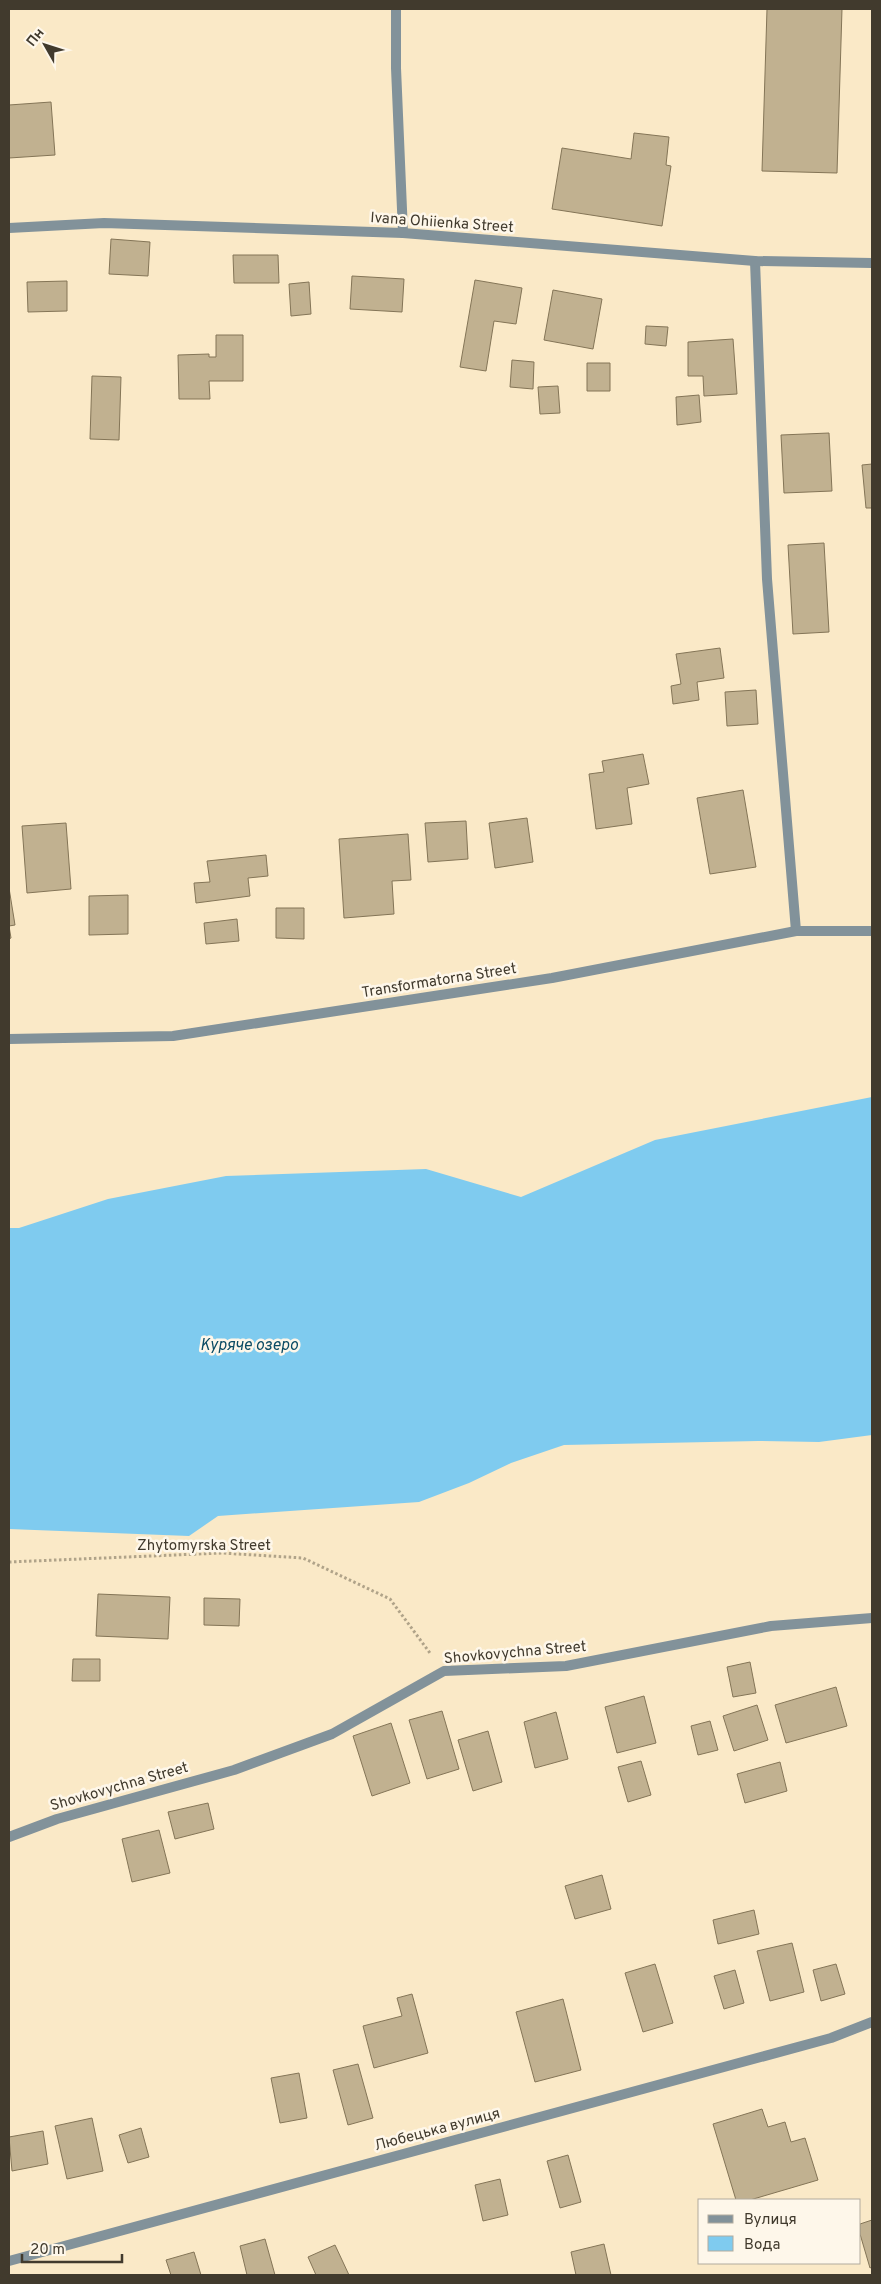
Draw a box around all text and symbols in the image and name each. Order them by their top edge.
north arrow [20,20,70,70]
text: Пн [24,25,49,50]
street label: Ivana Ohiienka Street [370,209,514,238]
street label: Transformatorna Street [361,960,518,1003]
water label: Куряче озеро [200,1336,298,1356]
street label: Zhytomyrska Street [137,1537,271,1556]
street label: Shovkovychna Street [443,1638,587,1669]
street label: Shovkovychna Street [48,1759,191,1816]
street label: Любецька вулиця [372,2104,502,2156]
legend [698,2199,861,2264]
text: Вулиця [744,2211,797,2230]
scale bar [22,2232,122,2264]
text: Вода [744,2236,780,2255]
text: 20 m [30,2241,65,2260]

